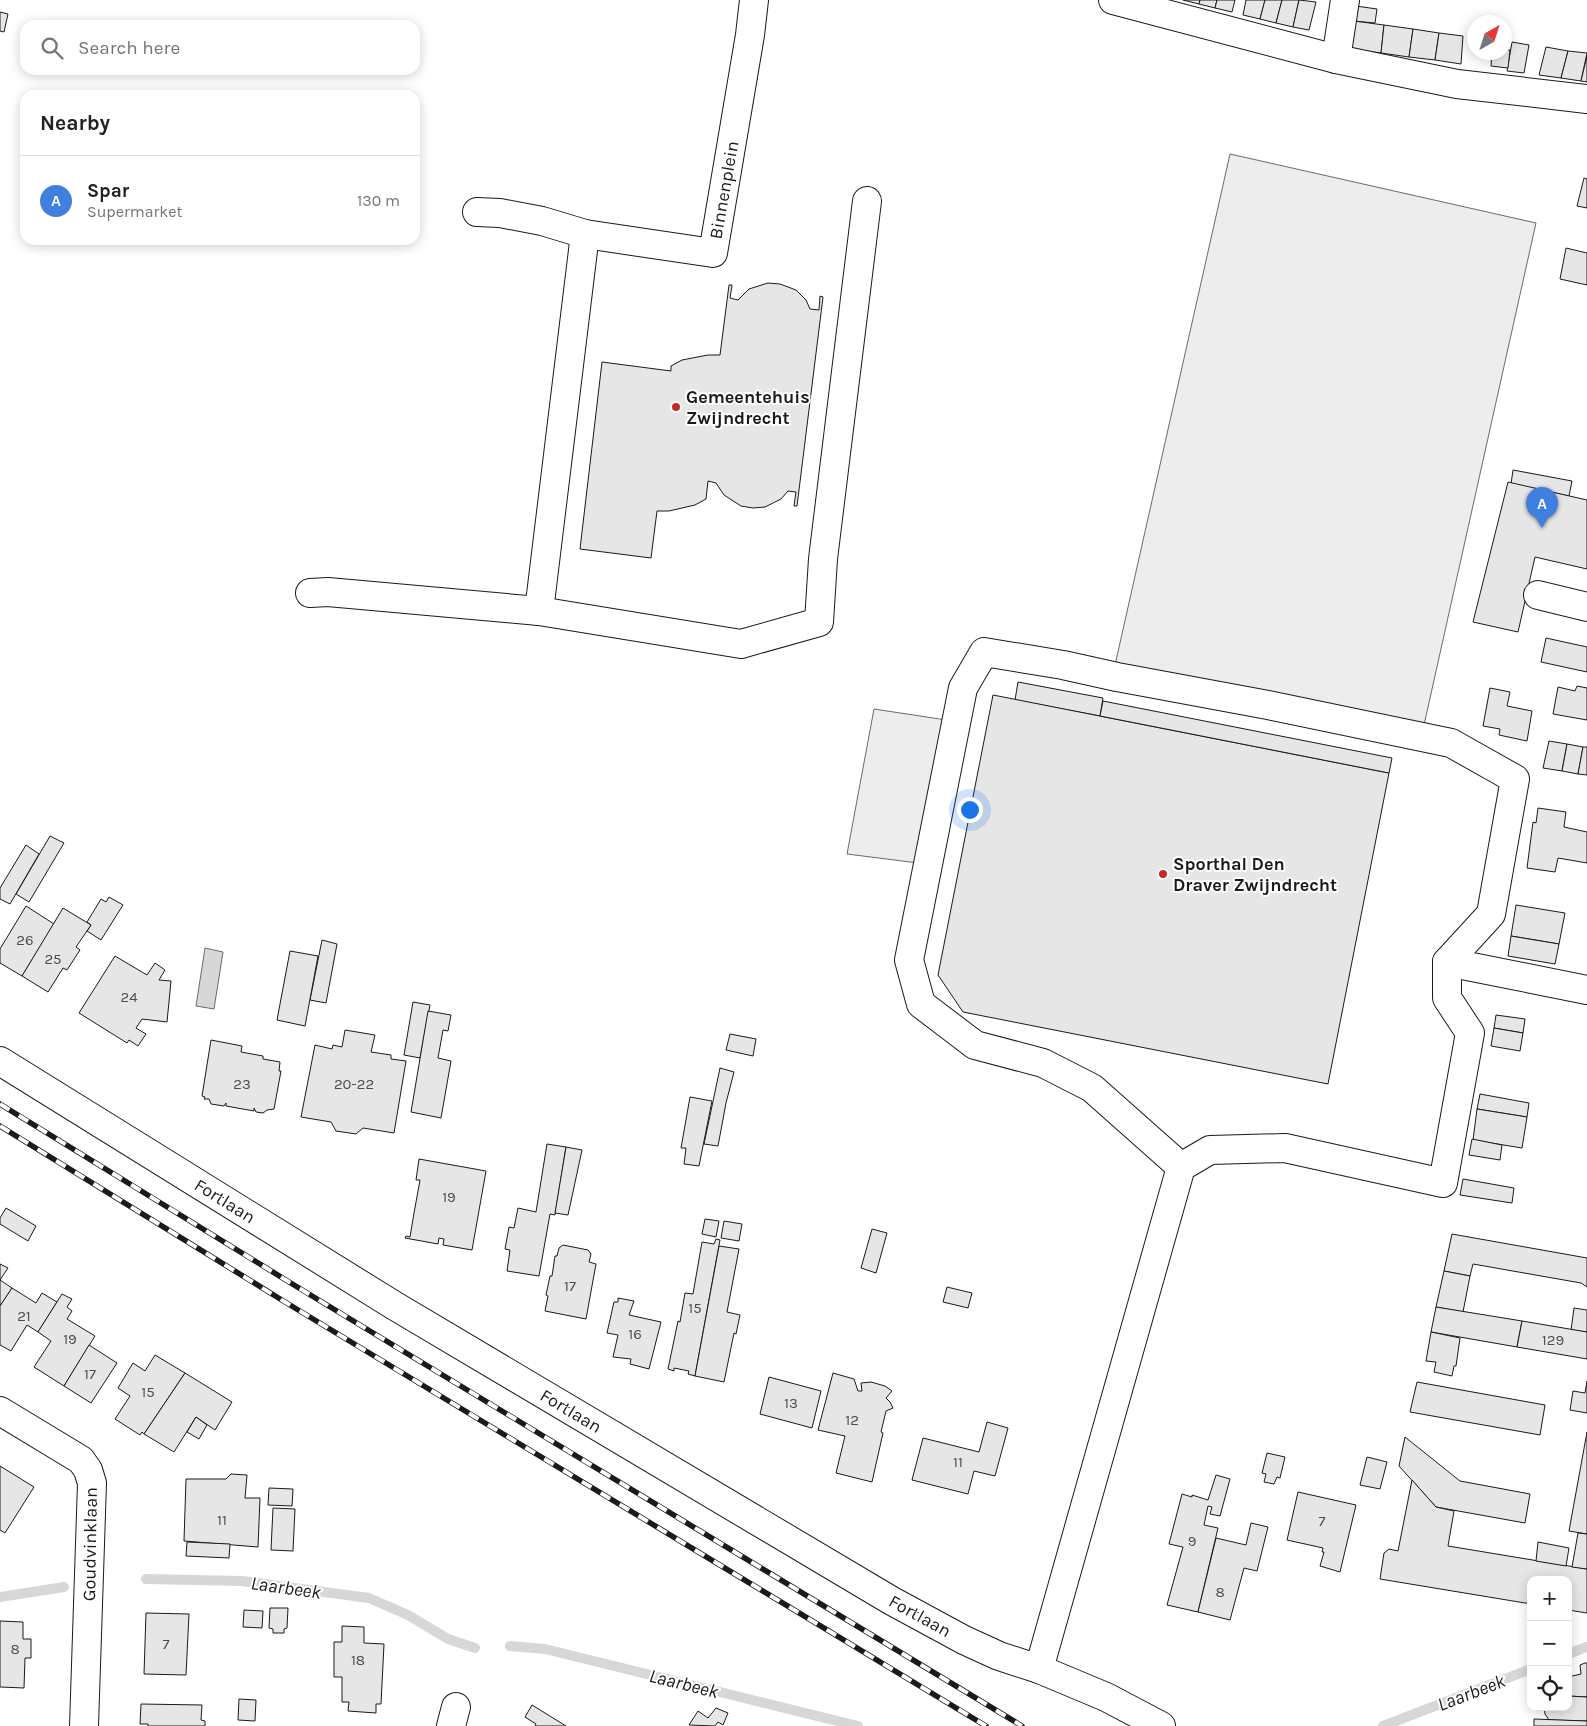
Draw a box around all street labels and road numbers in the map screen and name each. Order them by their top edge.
street label: Binnenplein [705,139,743,241]
street label: Fortlaan [190,1174,260,1228]
street label: Fortlaan [536,1384,606,1438]
street label: Goudvinklaan [78,1487,102,1601]
street label: Fortlaan [885,1590,955,1642]

